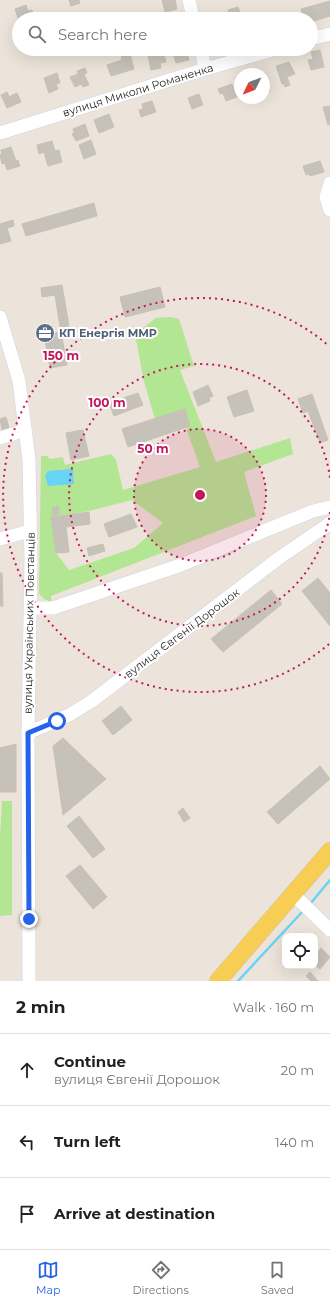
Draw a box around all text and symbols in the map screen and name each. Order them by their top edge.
search box [12,12,318,56]
icon: search [26,23,48,45]
text: Search here [58,25,147,44]
street label: вулиця Миколи Романенка [61,60,215,120]
north arrow [234,68,270,104]
office icon: КП Енергія ММР [34,322,56,344]
place label: КП Енергія ММР [59,326,157,340]
text: 150 m [43,348,79,363]
text: 100 m [89,395,125,410]
text: 50 m [137,441,169,456]
centre of rings [193,488,207,502]
street label: вулиця Українських Повстанців [20,532,38,714]
street label: вулиця Євгенії Дорошок [122,585,243,681]
route start [48,712,66,730]
route end [20,910,38,928]
map controls [282,933,318,969]
button: locate [282,933,318,969]
text: 2 min [16,997,66,1017]
text: Walk · 160 m [233,999,314,1015]
text: Continue [54,1052,126,1071]
icon: ahead [16,1059,38,1081]
text: 20 m [281,1062,314,1078]
text: вулиця Євгенії Дорошок [54,1071,220,1087]
icon: left [16,1131,38,1153]
text: Turn left [54,1132,121,1151]
text: 140 m [275,1134,314,1150]
icon: arrive [16,1203,38,1225]
text: Arrive at destination [54,1204,215,1223]
tab: Map [36,1259,60,1297]
tab: Directions [133,1259,189,1297]
tab: Saved [261,1259,294,1297]

